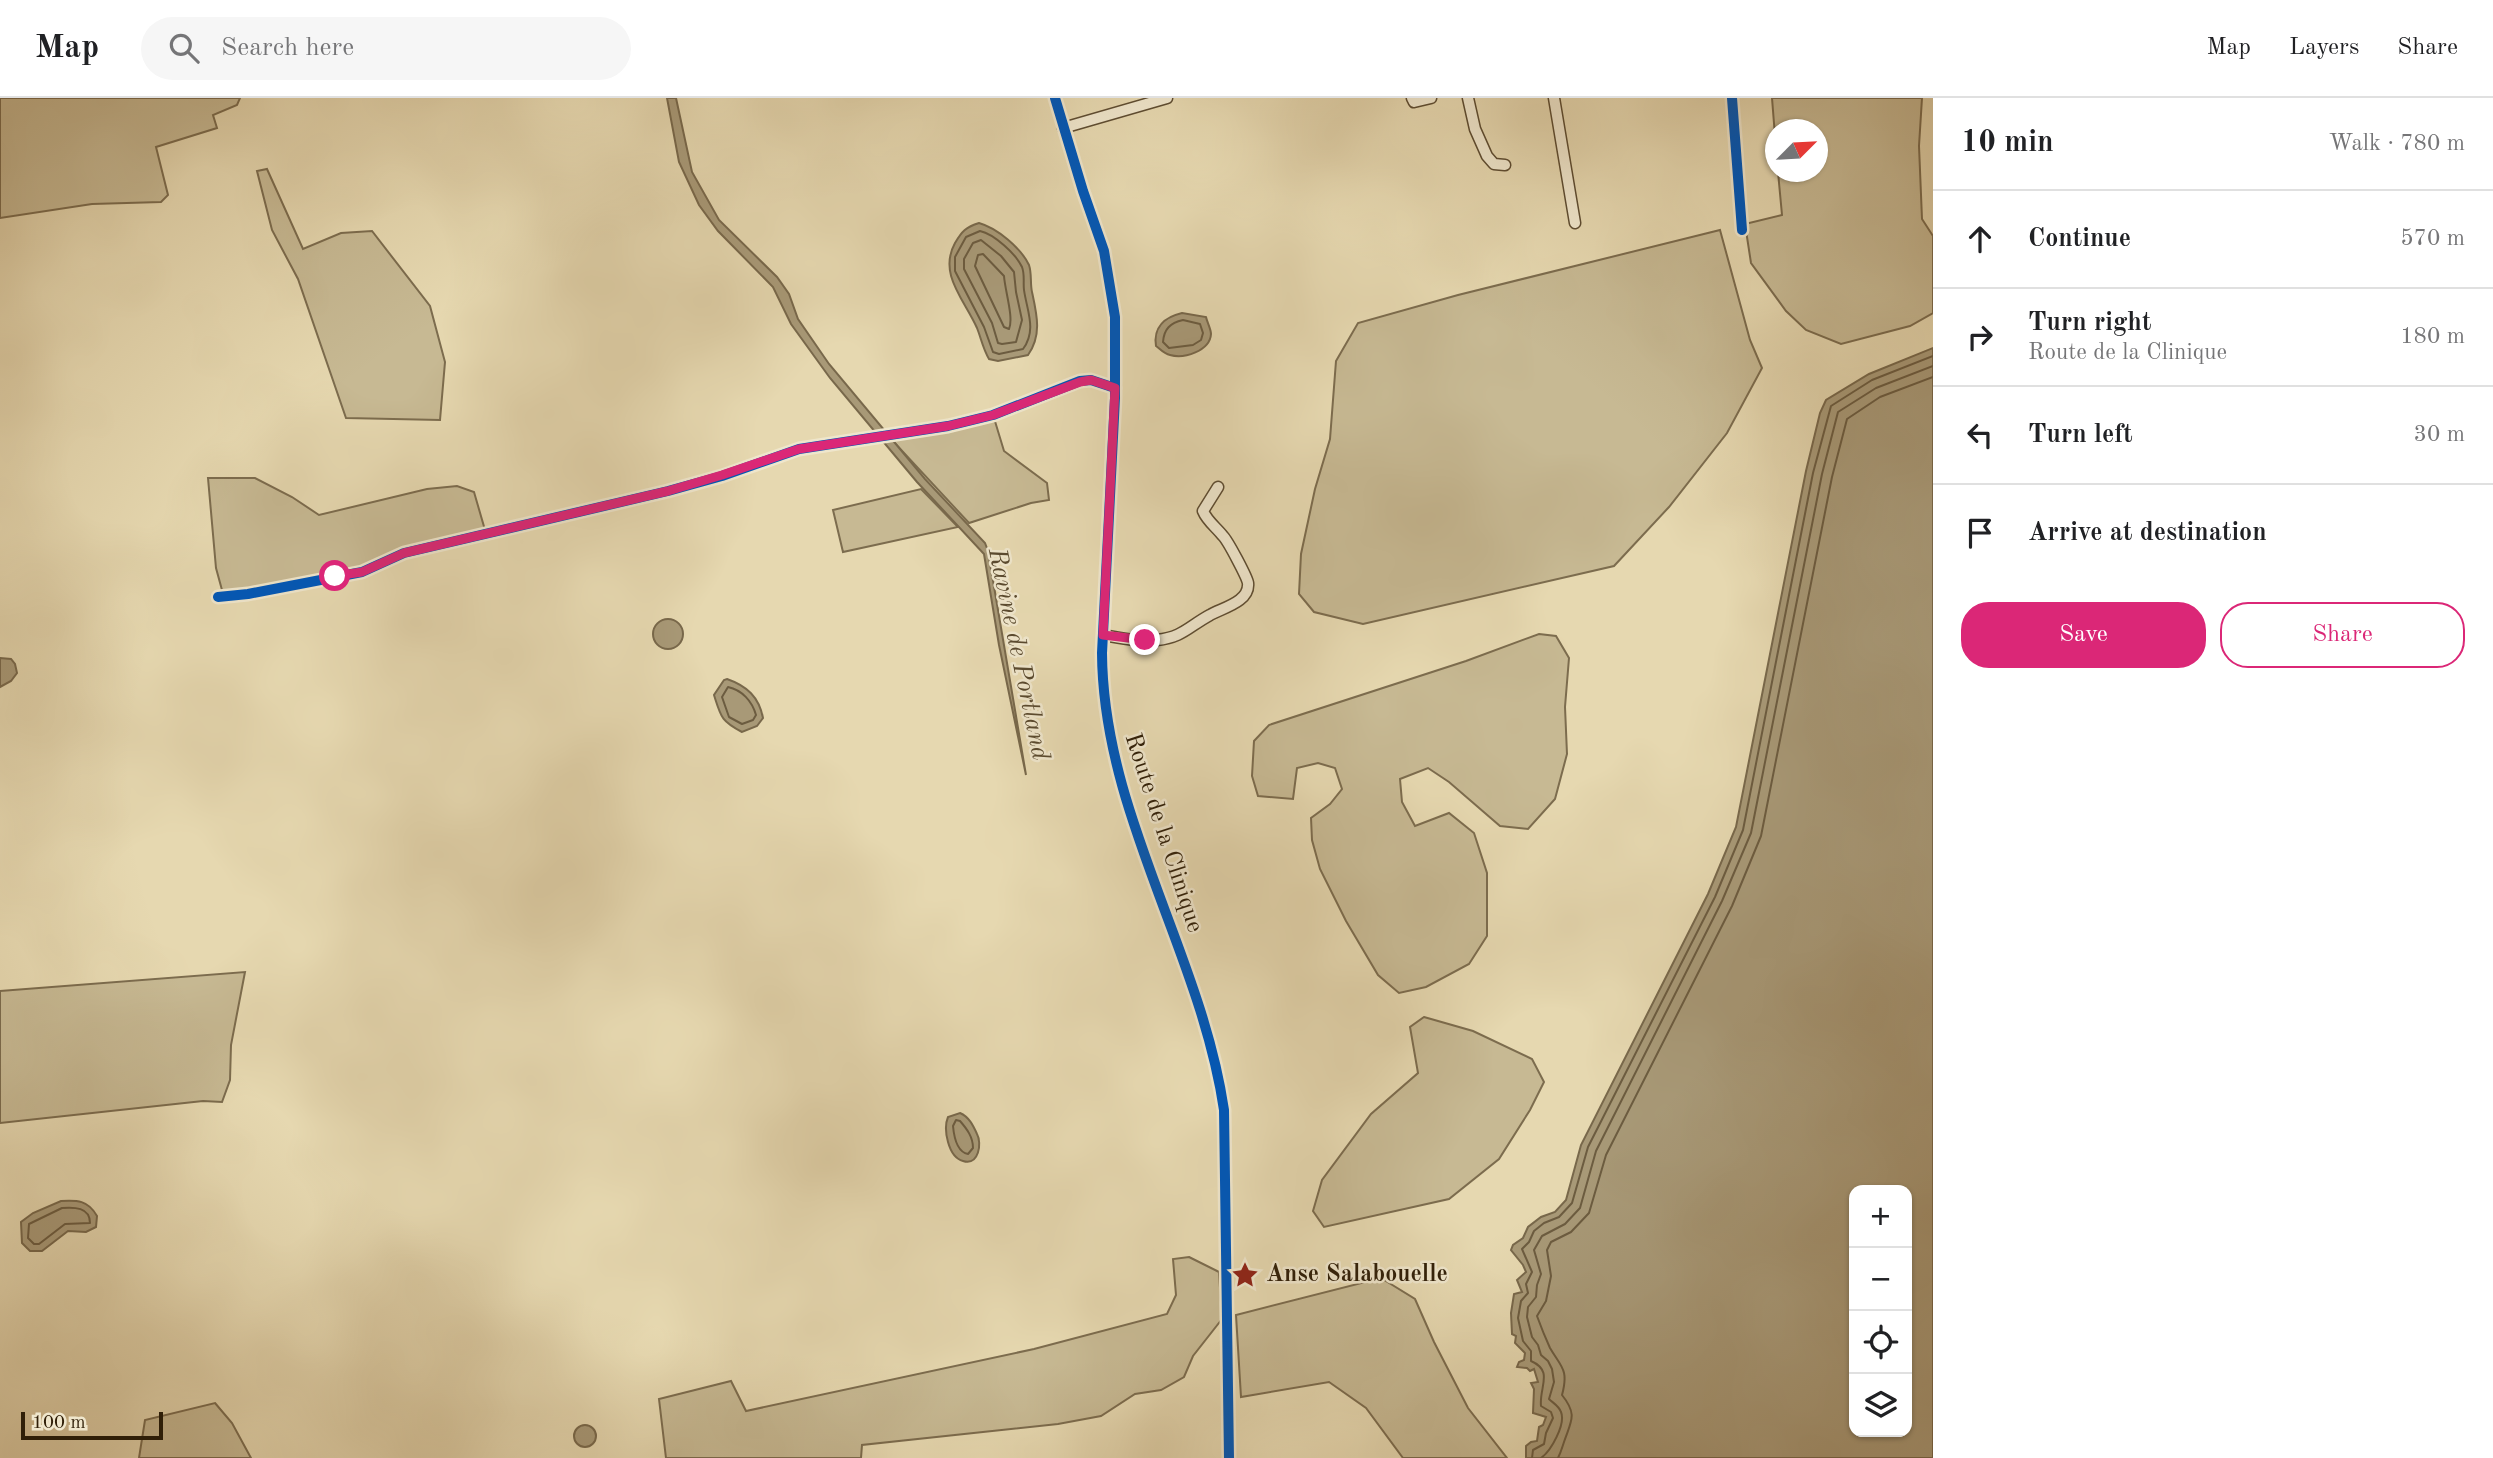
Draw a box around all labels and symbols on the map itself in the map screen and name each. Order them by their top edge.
north arrow [1765,119,1828,182]
water label: Ravine de Portland [983,545,1053,763]
route start [319,560,350,591]
route end [1129,624,1160,655]
street label: Route de la Clinique [1119,730,1207,936]
place icon: Anse Salabouelle [1230,1260,1260,1290]
place label: Anse Salabouelle [1266,1263,1448,1287]
scale bar [21,1409,163,1441]

